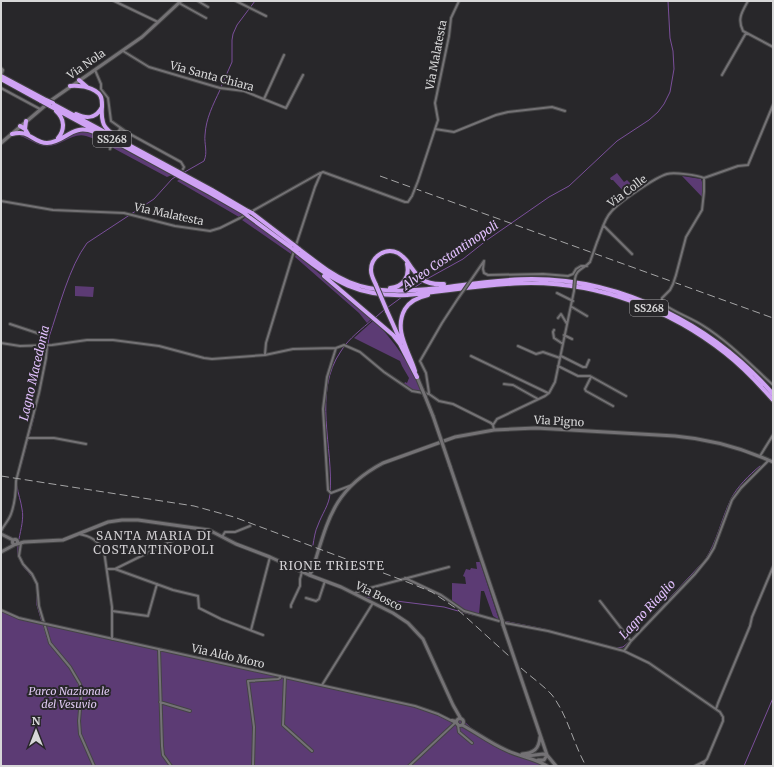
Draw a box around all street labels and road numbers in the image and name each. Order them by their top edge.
street label: Via Malatesta [422,19,450,92]
street label: Via Nola [63,46,108,83]
street label: Via Santa Chiara [167,58,256,94]
road number: SS268 [93,131,131,147]
street label: Via Colle [604,172,649,211]
street label: Via Malatesta [132,200,205,228]
road number: SS268 [630,300,668,316]
street label: Via Pigno [533,413,585,429]
street label: Via Bosco [352,578,405,614]
street label: Via Aldo Moro [189,641,266,671]

